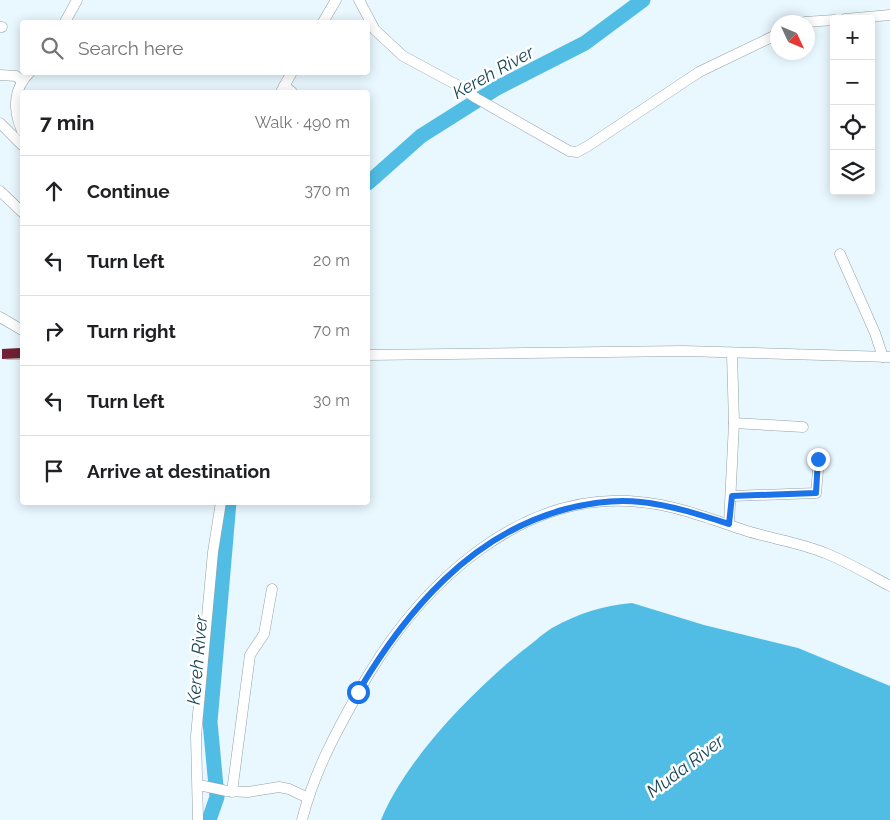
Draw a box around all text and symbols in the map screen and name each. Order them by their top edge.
north arrow [770,15,815,60]
map controls [830,15,875,195]
button: + [830,15,875,60]
search box [20,20,370,75]
icon: search [38,34,66,62]
text: Search here [78,37,184,59]
water label: Kereh River [449,41,538,103]
button: − [830,60,875,105]
button: locate [830,105,875,150]
text: 7 min [40,110,94,135]
text: Walk · 490 m [255,113,350,132]
button: layers [830,150,875,195]
icon: ahead [40,177,68,205]
text: Continue [87,180,170,202]
text: 370 m [304,181,350,200]
icon: left [40,247,68,275]
text: Turn left [87,250,164,272]
text: 20 m [313,251,350,270]
icon: right [40,317,68,345]
text: Turn right [87,320,176,342]
text: 70 m [313,321,350,340]
icon: left [40,387,68,415]
text: Turn left [87,390,164,412]
text: 30 m [313,391,350,410]
route end [807,448,830,471]
icon: arrive [40,457,68,485]
text: Arrive at destination [87,460,271,482]
water label: Kereh River [183,614,211,706]
route start [347,681,370,704]
water label: Muda River [642,730,728,802]

